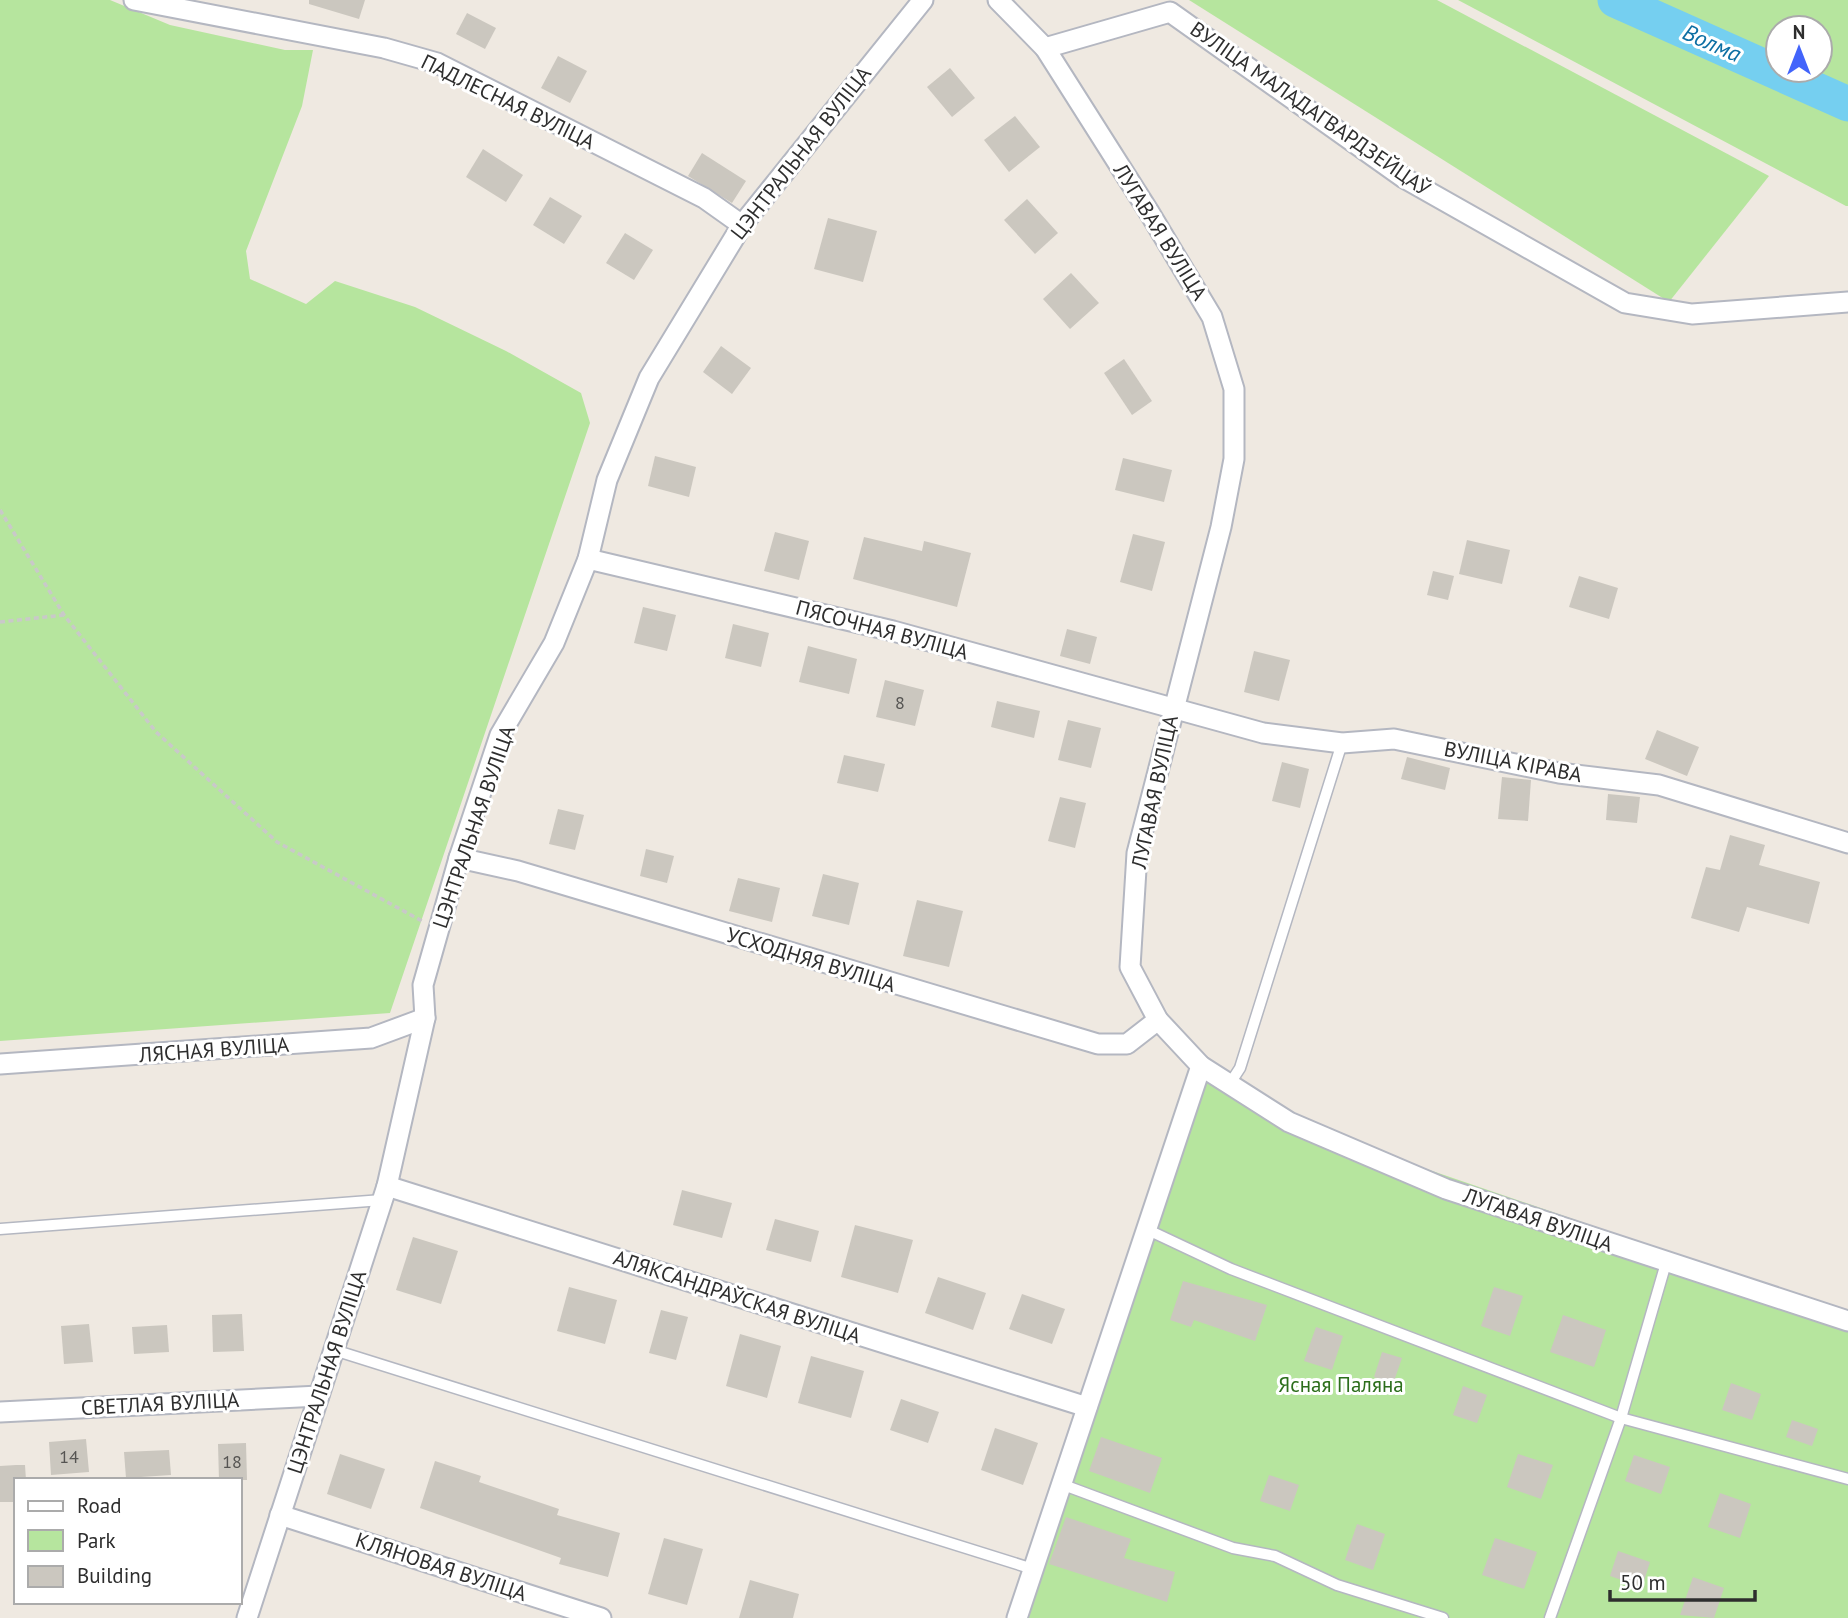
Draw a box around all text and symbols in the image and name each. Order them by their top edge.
north arrow [1764,14,1834,84]
street label: ВУЛІЦА МАЛАДАГВАРДЗЕЙЦАЎ [1185,15,1436,202]
water label: Волма [1679,17,1746,68]
text: N [1793,20,1805,44]
street label: ПАДЛЕСНАЯ ВУЛІЦА [417,48,600,156]
street label: ЦЭНТРАЛЬНАЯ ВУЛІЦА [724,60,877,245]
street label: ЛУГАВАЯ ВУЛІЦА [1107,158,1214,306]
street label: ПЯСОЧНАЯ ВУЛІЦА [793,594,972,666]
house number: 8 [895,691,905,714]
street label: ЛУГАВАЯ ВУЛІЦА [1125,712,1184,872]
street label: ЦЭНТРАЛЬНАЯ ВУЛІЦА [426,721,521,932]
street label: ВУЛІЦА КІРАВА [1442,735,1585,788]
street label: УСХОДНЯЯ ВУЛІЦА [723,921,900,998]
street label: ЛЯСНАЯ ВУЛІЦА [137,1031,291,1068]
street label: ЛУГАВАЯ ВУЛІЦА [1459,1181,1617,1258]
street label: АЛЯКСАНДРАЎСКАЯ ВУЛІЦА [610,1244,865,1349]
street label: ЦЭНТРАЛЬНАЯ ВУЛІЦА [281,1266,372,1477]
park label: Ясная Паляна [1278,1371,1404,1398]
street label: СВЕТЛАЯ ВУЛІЦА [80,1386,241,1421]
house number: 14 [59,1445,79,1468]
house number: 18 [222,1450,242,1473]
legend [14,1478,242,1604]
text: Road [77,1492,121,1519]
street label: КЛЯНОВАЯ ВУЛІЦА [352,1526,531,1607]
text: Park [77,1527,116,1554]
scale bar [1610,1558,1755,1602]
text: Building [77,1562,152,1589]
text: 50 m [1620,1569,1666,1596]

